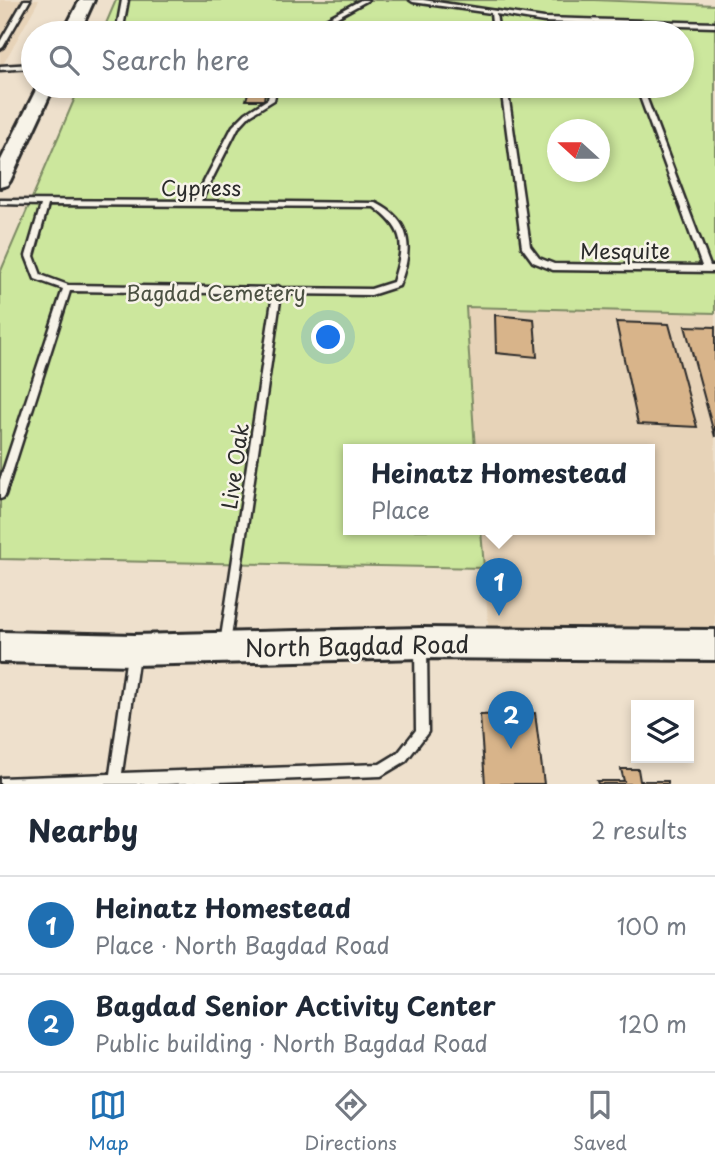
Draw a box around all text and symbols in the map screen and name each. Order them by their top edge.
search box [21,21,694,98]
text: Search here [101,40,250,79]
icon: search [45,41,83,79]
north arrow [547,119,610,182]
street label: Cypress [161,171,241,203]
street label: Mesquite [580,234,670,266]
park label: Bagdad Cemetery [126,276,306,308]
your location [311,320,345,354]
street label: Live Oak [212,421,256,511]
popup [343,444,655,535]
text: Heinatz Homestead [371,453,627,492]
text: Place [371,492,430,527]
pin: 1 [476,558,522,616]
street label: North Bagdad Road [244,625,470,665]
pin: 2 [488,691,534,749]
map controls [631,700,694,763]
button: layers [631,700,694,763]
text: Nearby [28,807,138,852]
text: 2 results [591,812,687,847]
text: Heinatz Homestead [95,888,351,927]
text: 1 [46,908,57,943]
text: 100 m [617,908,687,943]
text: Place · North Bagdad Road [95,927,390,962]
text: Bagdad Senior Activity Center [95,986,496,1025]
text: 2 [43,1006,59,1041]
text: 120 m [619,1006,687,1041]
text: Public building · North Bagdad Road [95,1025,488,1060]
tab: Map [88,1086,129,1156]
tab: Directions [305,1086,397,1156]
tab: Saved [573,1086,627,1156]

